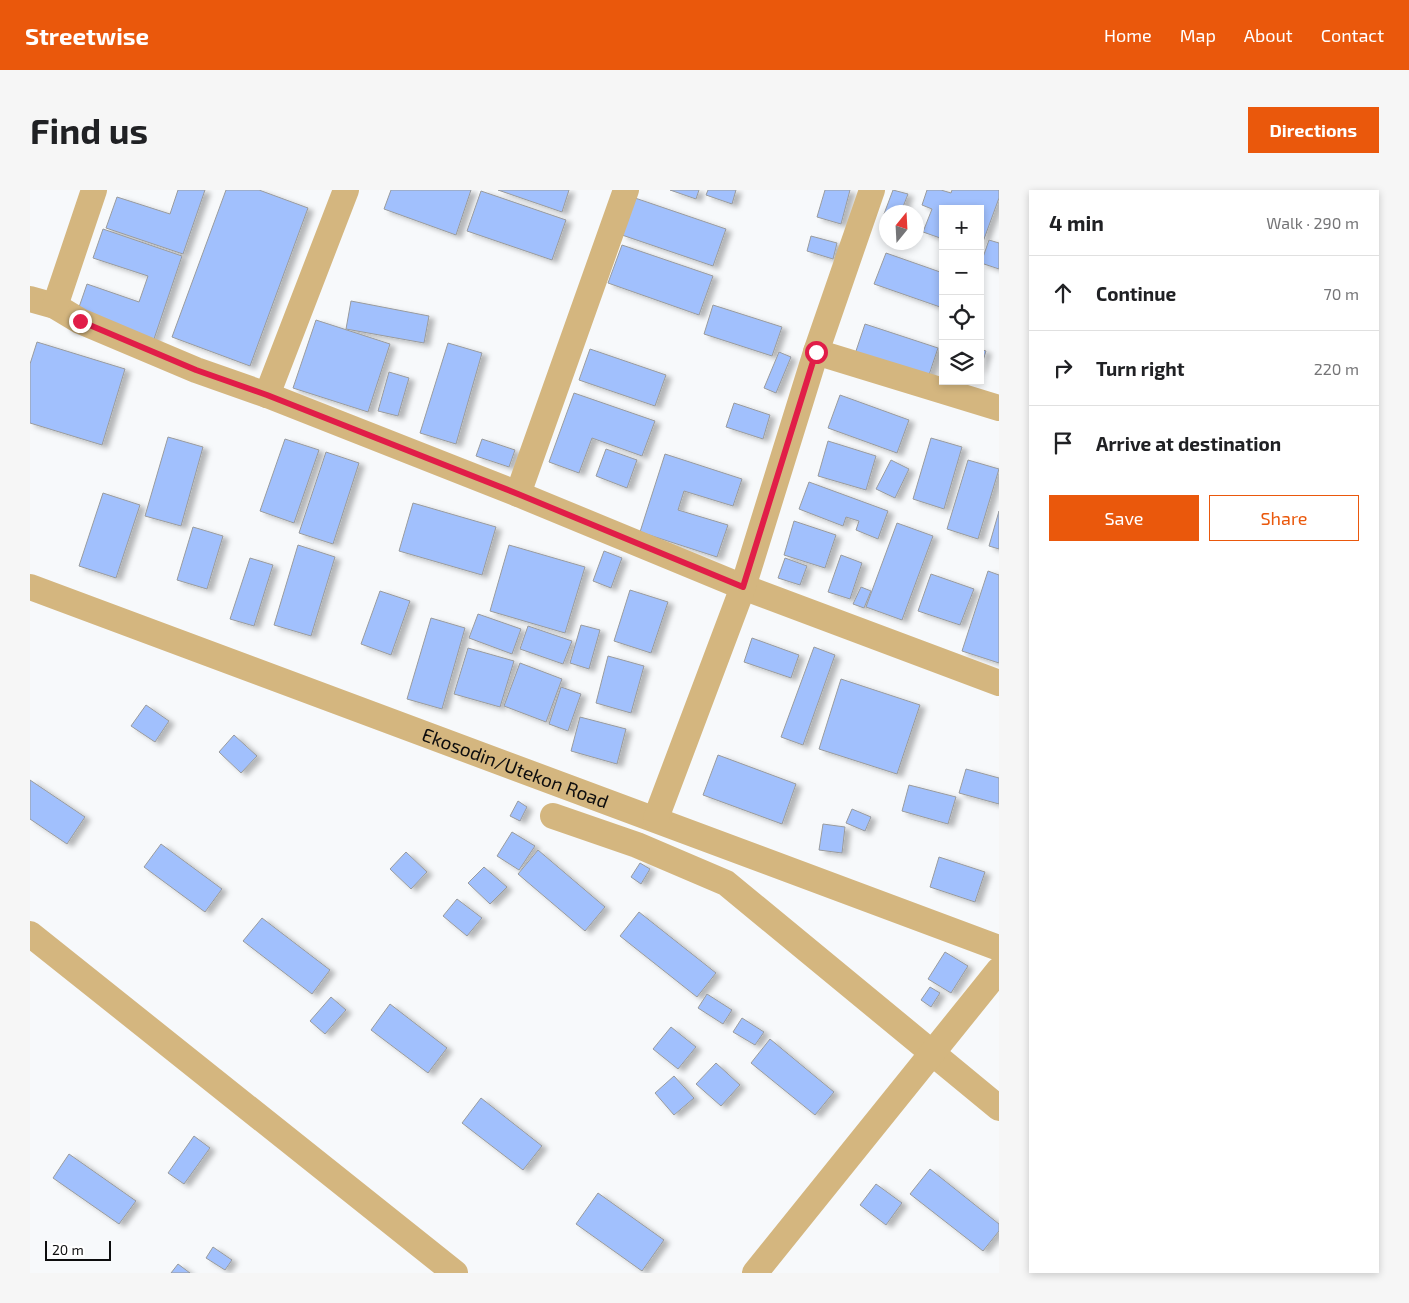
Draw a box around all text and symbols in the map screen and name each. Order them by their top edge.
text: Streetwise [25,21,149,50]
text: Home [1104,24,1152,46]
text: Map [1180,24,1216,46]
text: About [1244,24,1293,46]
text: Contact [1321,24,1384,46]
button: Directions [1248,107,1379,153]
text: Find us [30,109,148,151]
north arrow [879,205,924,250]
map controls [939,205,984,385]
button: + [939,205,984,250]
text: 4 min [1049,210,1104,235]
text: Walk · 290 m [1266,213,1359,232]
button: − [939,250,984,295]
icon: ahead [1049,279,1077,307]
text: Continue [1096,282,1176,305]
text: 70 m [1324,284,1359,303]
button: locate [939,295,984,340]
route end [69,310,92,333]
button: layers [939,340,984,385]
route start [805,341,828,364]
icon: right [1049,354,1077,382]
text: Turn right [1096,357,1184,380]
text: 220 m [1314,359,1359,378]
icon: arrive [1049,429,1077,457]
text: Arrive at destination [1096,432,1281,455]
button: Save [1049,495,1199,541]
button: Share [1209,495,1359,541]
street label: Ekosodin/Utekon Road [419,722,612,813]
scale bar [45,1238,111,1261]
text: 20 m [52,1241,84,1258]

